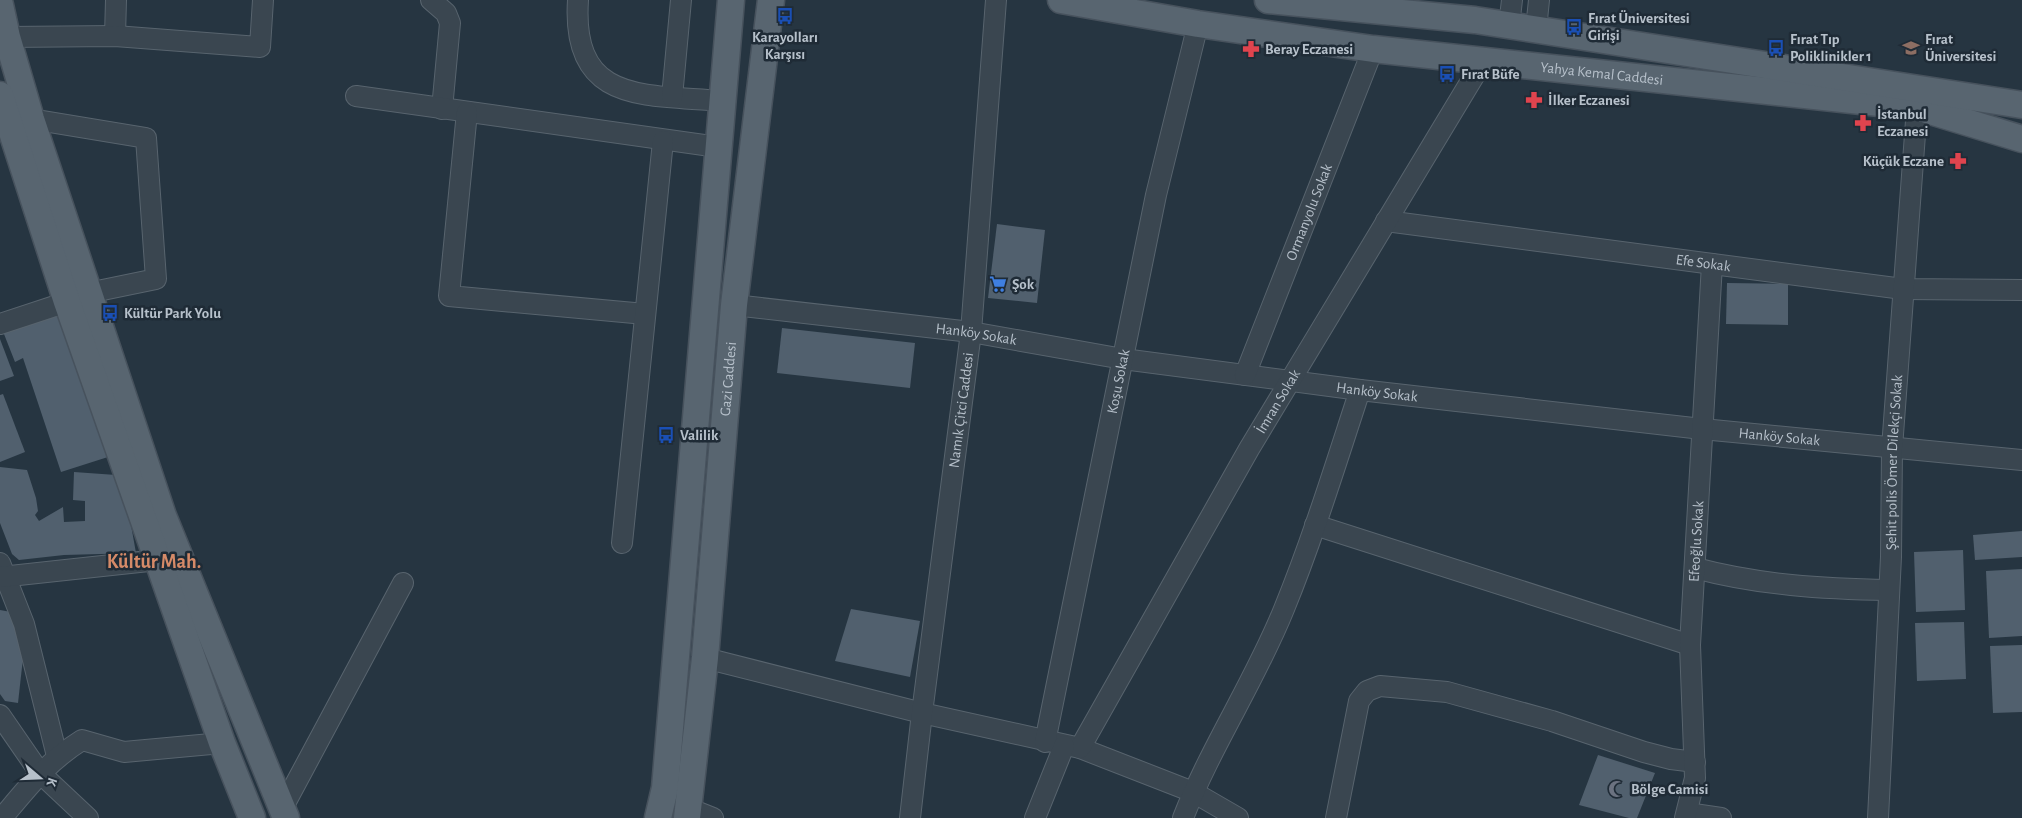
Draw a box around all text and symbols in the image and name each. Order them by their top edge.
bus stop icon: Karayolları Karşısı [775,6,795,26]
place label: Fırat Üniversitesi Girişi [1588,10,1690,43]
bus stop icon: Fırat Üniversitesi Girişi [1564,17,1584,37]
place label: Karayolları Karşısı [752,30,818,62]
place label: Fırat Tıp Poliklinikler 1 [1790,32,1872,64]
place label: Fırat Üniversitesi [1925,32,1996,64]
bus stop icon: Fırat Tıp Poliklinikler 1 [1766,38,1786,58]
school or university icon: Fırat Üniversitesi [1901,38,1921,58]
pharmacy icon: Beray Eczanesi [1241,39,1261,59]
place label: Beray Eczanesi [1265,42,1353,57]
street label: Yahya Kemal Caddesi [1540,59,1664,87]
bus stop icon: Fırat Büfe [1437,64,1457,84]
place label: Fırat Büfe [1461,67,1520,82]
pharmacy icon: İlker Eczanesi [1524,90,1544,110]
place label: İlker Eczanesi [1548,92,1630,108]
place label: İstanbul Eczanesi [1877,106,1928,139]
pharmacy icon: İstanbul Eczanesi [1853,113,1873,133]
pharmacy icon: Küçük Eczane [1948,151,1968,171]
place label: Küçük Eczane [1863,154,1944,169]
street label: Ormanyolu Sokak [1283,161,1335,263]
street label: Efe Sokak [1675,252,1732,274]
supermarket icon: Şok [988,274,1008,294]
place label: Şok [1012,277,1035,292]
bus stop icon: Kültür Park Yolu [100,303,120,323]
place label: Kültür Park Yolu [124,306,221,321]
street label: Hanköy Sokak [935,321,1018,348]
street label: Gazi Caddesi [717,341,738,417]
street label: Koşu Sokak [1104,348,1132,415]
street label: Namık Çitci Caddesi [946,352,976,469]
street label: İmran Sokak [1251,367,1303,436]
street label: Şehit polis Ömer Dilekçi Sokak [1882,374,1905,550]
street label: Hanköy Sokak [1335,379,1419,404]
bus stop icon: Valilik [656,425,676,445]
street label: Hanköy Sokak [1738,425,1821,448]
place label: Valilik [680,428,719,443]
street label: Efeoğlu Sokak [1686,500,1706,582]
district label: Kültür Mah. [107,552,201,572]
north arrow [15,753,65,803]
text: K [43,776,59,789]
mosque icon: Bölge Camisi [1607,779,1627,799]
place label: Bölge Camisi [1631,782,1708,797]

